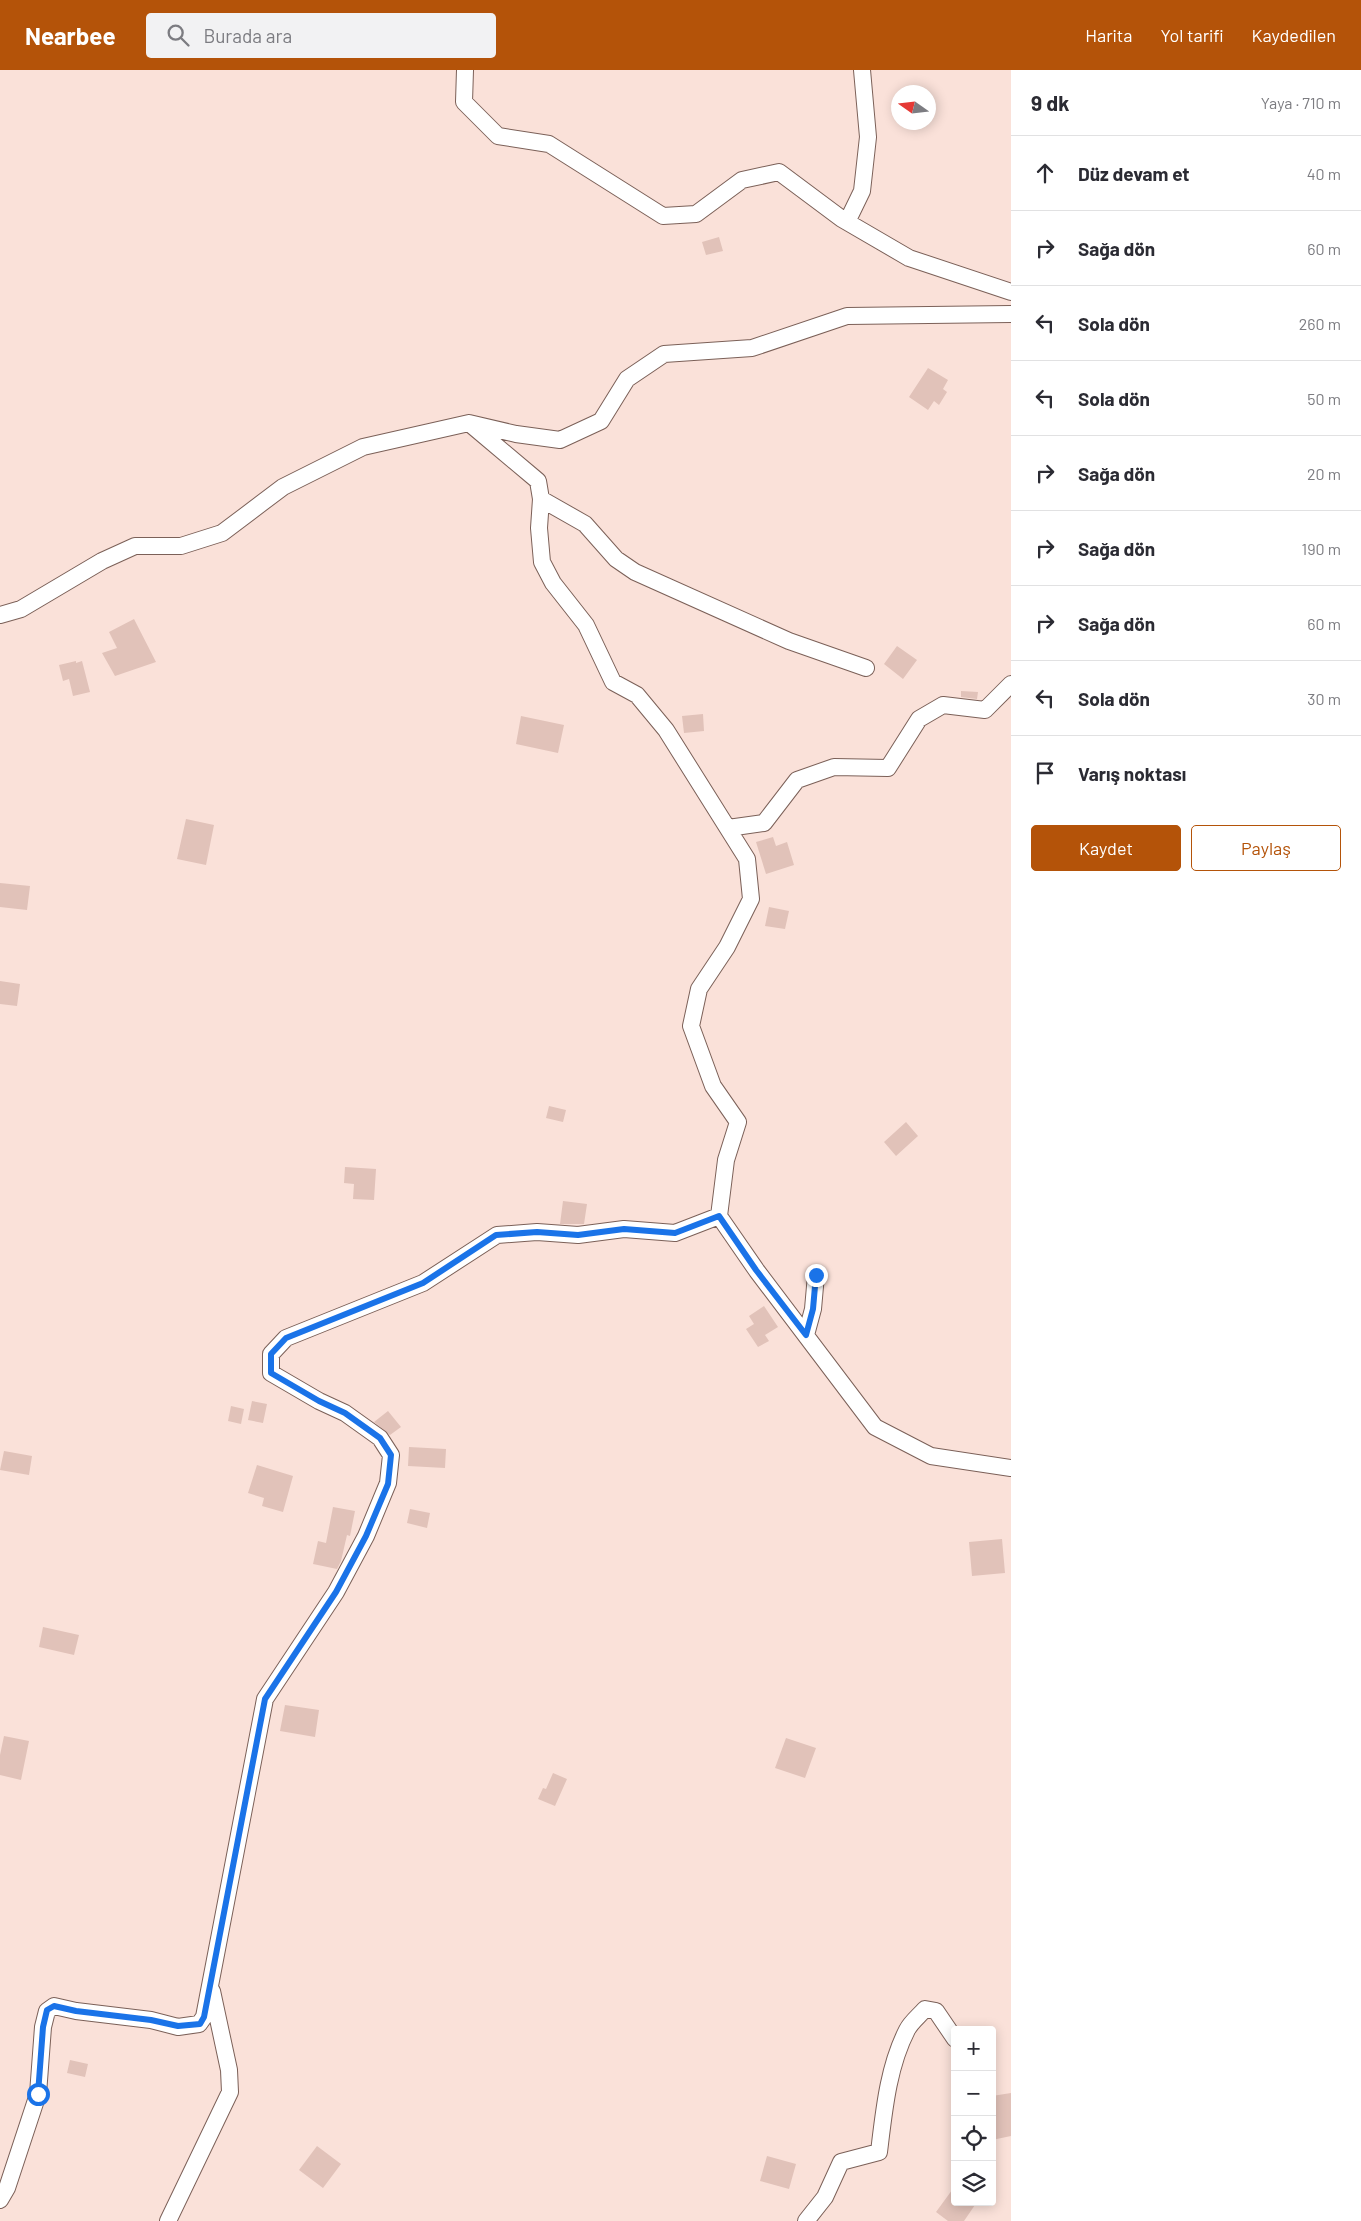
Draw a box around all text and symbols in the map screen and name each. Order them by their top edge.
search box [146,13,496,58]
text: Nearbee [25,21,116,50]
icon: search [164,21,192,49]
text: Burada ara [204,24,292,47]
text: Harita [1085,24,1132,46]
text: Yol tarifi [1160,24,1223,46]
text: Kaydedilen [1251,24,1336,46]
north arrow [891,85,936,130]
text: 9 dk [1031,90,1069,115]
text: Yaya · 710 m [1261,93,1341,112]
icon: ahead [1031,159,1059,187]
text: Düz devam et [1078,162,1190,185]
text: 40 m [1307,164,1341,183]
icon: right [1031,234,1059,262]
text: Sağa dön [1078,237,1155,260]
text: 60 m [1307,239,1341,258]
icon: left [1031,309,1059,337]
text: Sola dön [1078,312,1150,335]
text: 260 m [1299,314,1341,333]
icon: left [1031,384,1059,412]
text: Sola dön [1078,387,1150,410]
text: 50 m [1307,389,1341,408]
icon: right [1031,459,1059,487]
text: Sağa dön [1078,462,1155,485]
text: 20 m [1307,464,1341,483]
icon: right [1031,534,1059,562]
text: Sağa dön [1078,537,1155,560]
text: 190 m [1302,539,1341,558]
icon: right [1031,609,1059,637]
text: Sağa dön [1078,612,1155,635]
text: 60 m [1307,614,1341,633]
icon: left [1031,684,1059,712]
text: Sola dön [1078,687,1150,710]
text: 30 m [1307,689,1341,708]
icon: arrive [1031,759,1059,787]
text: Varış noktası [1078,762,1186,785]
button: Kaydet [1031,825,1181,871]
button: Paylaş [1191,825,1341,871]
route end [805,1264,828,1287]
map controls [951,2026,996,2206]
button: + [951,2026,996,2071]
button: − [951,2071,996,2116]
route start [27,2083,50,2106]
button: locate [951,2116,996,2161]
button: layers [951,2161,996,2206]

